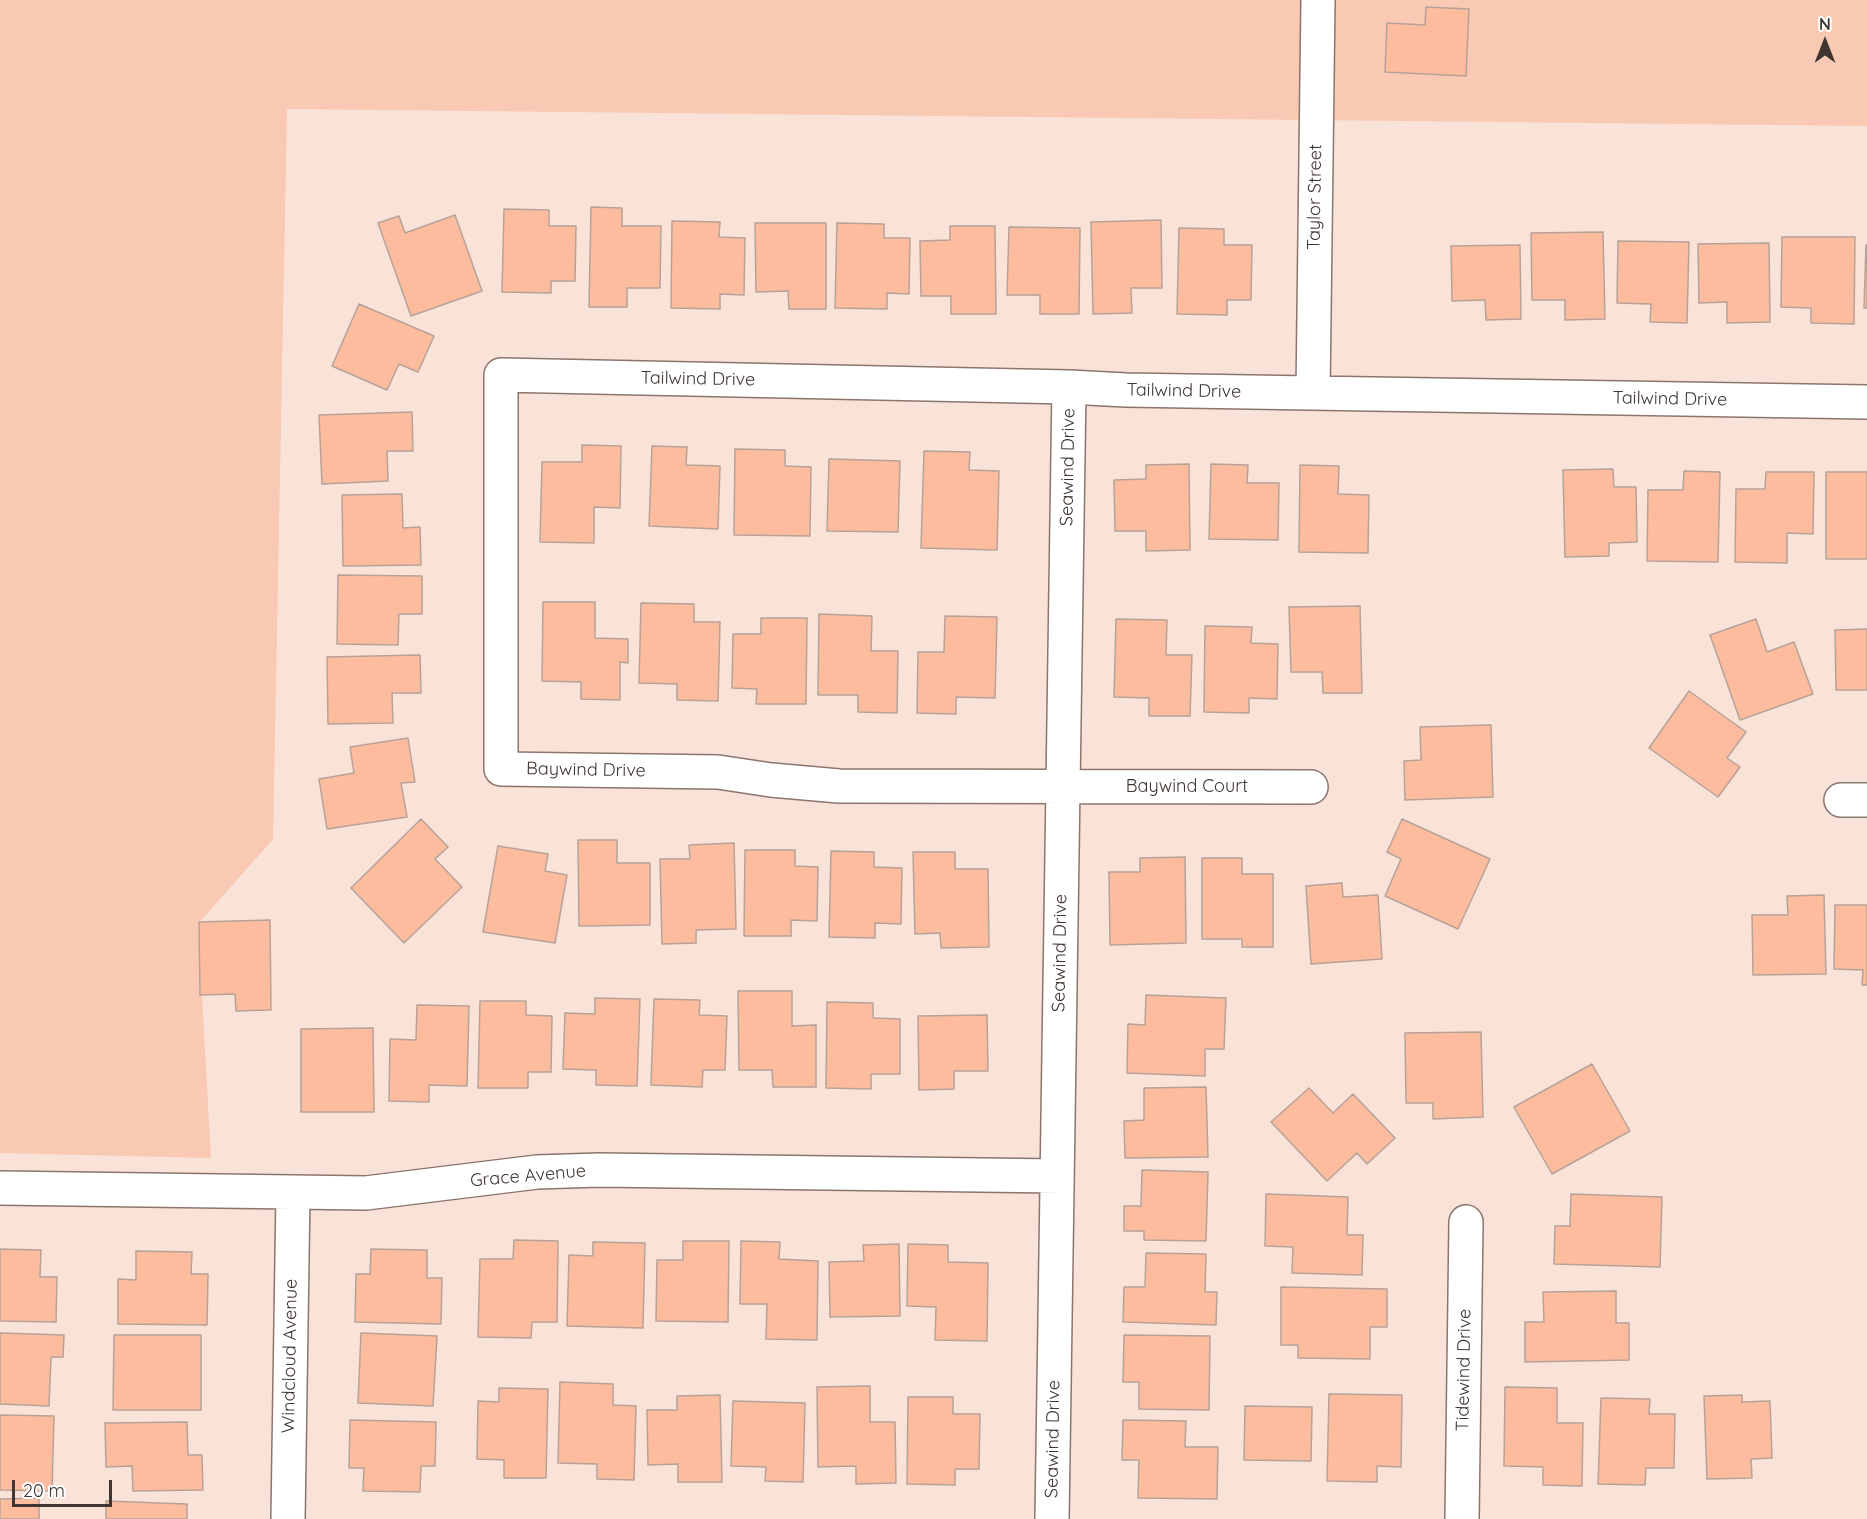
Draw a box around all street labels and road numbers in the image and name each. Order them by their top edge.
street label: Taylor Street [1303,144,1327,250]
street label: Tailwind Drive [640,367,756,391]
street label: Tailwind Drive [1126,379,1242,403]
street label: Tailwind Drive [1612,387,1728,411]
street label: Seawind Drive [1056,408,1080,526]
street label: Baywind Drive [526,758,646,782]
street label: Baywind Court [1126,776,1248,798]
street label: Seawind Drive [1048,894,1072,1012]
street label: Grace Avenue [469,1160,587,1192]
street label: Windcloud Avenue [278,1279,302,1433]
street label: Tidewind Drive [1452,1308,1476,1432]
street label: Seawind Drive [1041,1380,1065,1498]

